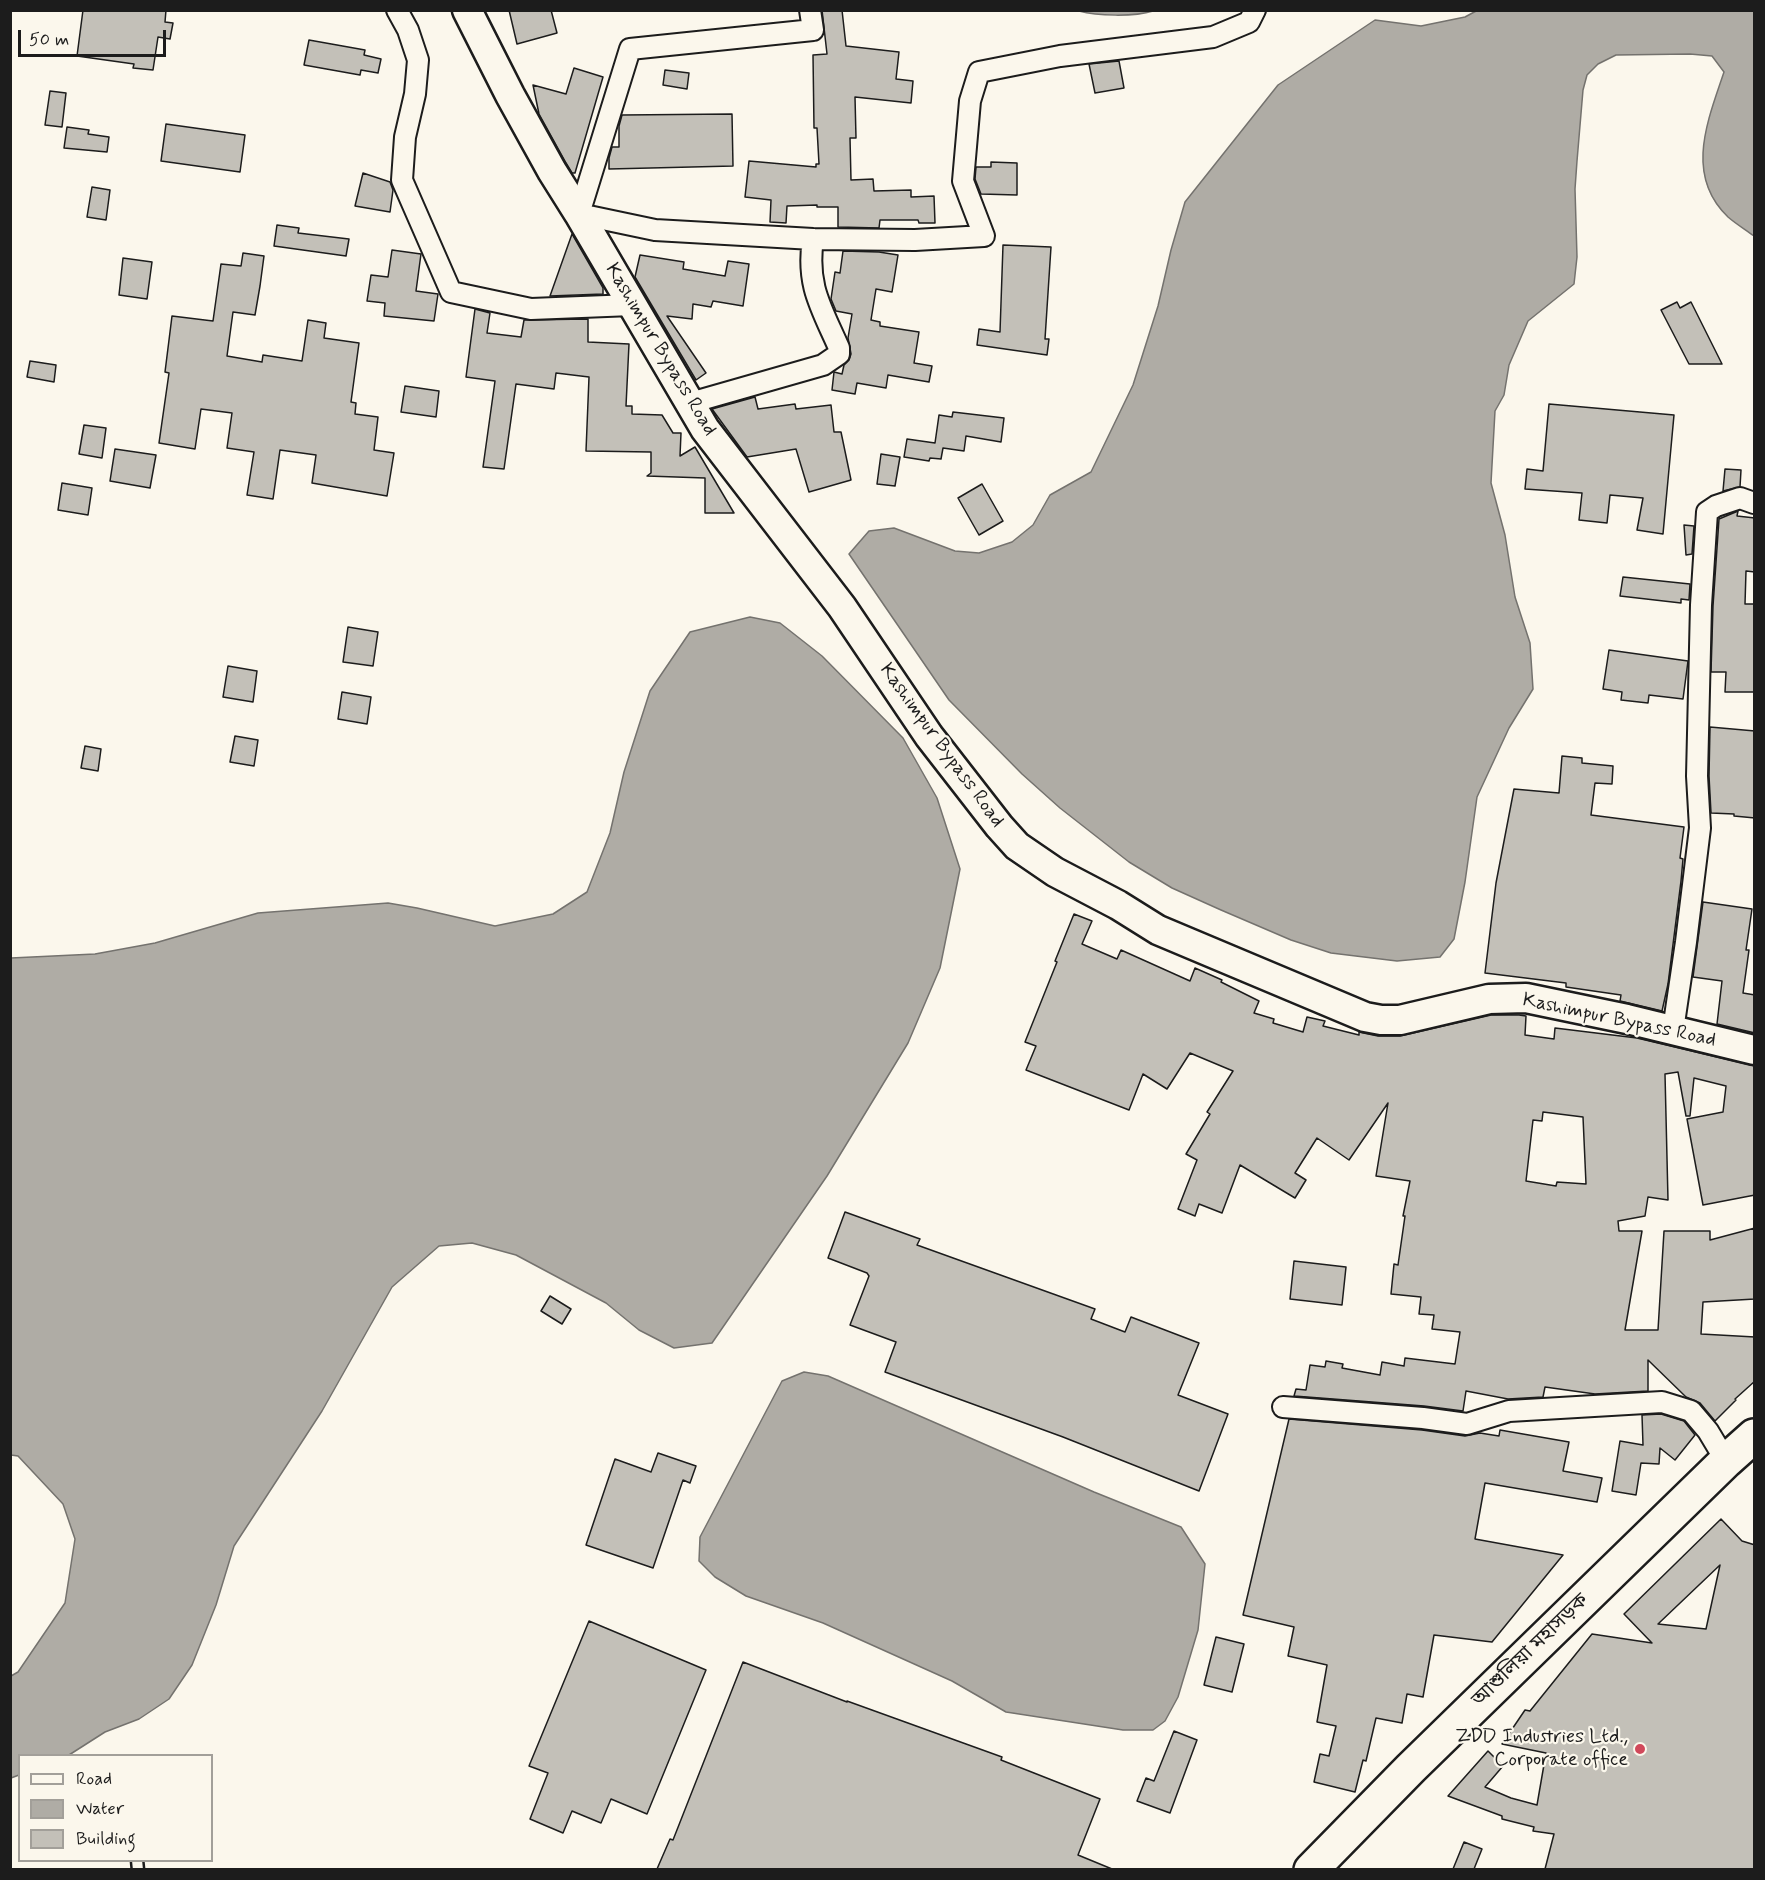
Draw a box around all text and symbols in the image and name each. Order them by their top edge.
scale bar [21,18,170,56]
text: 50 m [29,28,69,52]
street label: Kashimpur Bypass Road [599,259,721,441]
street label: Kashimpur Bypass Road [873,659,1009,833]
street label: Kashimpur Bypass Road [1520,989,1718,1053]
street label: আশুলিয়া মহাসড়ক [1468,1589,1594,1713]
place label: ZDD Industries Ltd., Corporate office [1455,1726,1628,1773]
marker: ZDD Industries Ltd., Corporate office [1633,1742,1647,1756]
legend [18,1754,213,1862]
text: Road [76,1767,112,1791]
text: Water [76,1797,124,1821]
text: Building [76,1827,136,1851]

